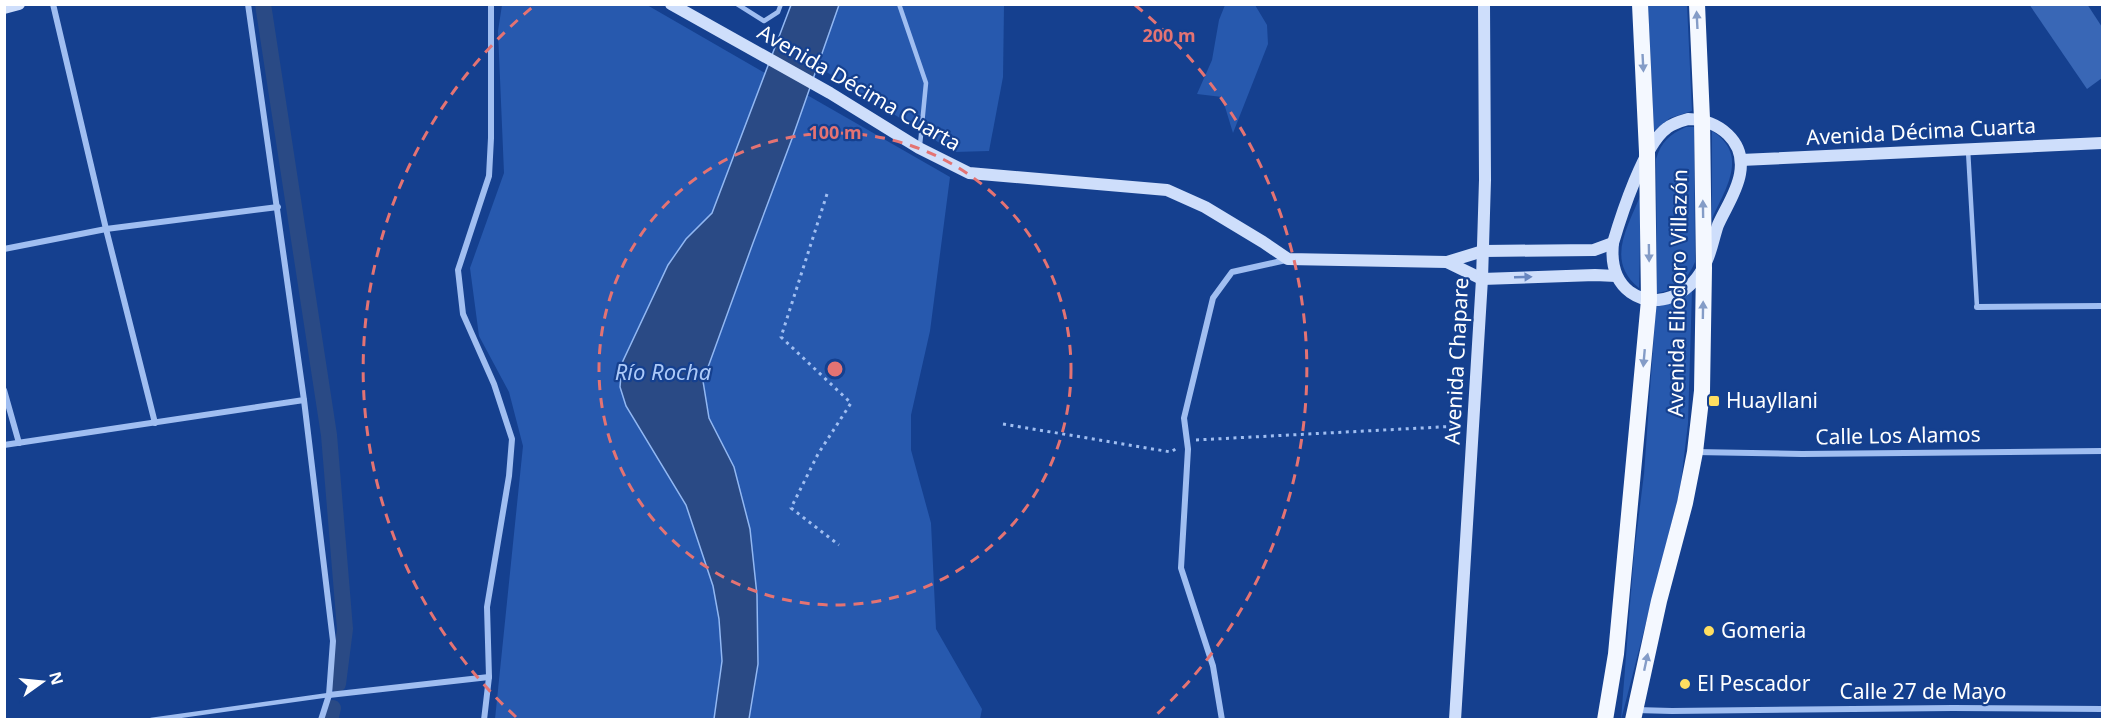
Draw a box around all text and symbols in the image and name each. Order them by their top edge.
one-way arrow [1693,11,1702,30]
street label: Avenida Décima Cuarta [753,17,966,157]
text: 200 m [1142,23,1196,47]
one-way arrow [1638,53,1647,72]
street label: Avenida Décima Cuarta [1805,111,2037,151]
text: 100 m [808,120,862,144]
street label: Avenida Eliodoro Villazón [1661,169,1693,417]
one-way arrow [1699,200,1708,219]
one-way arrow [1644,243,1654,262]
one-way arrow [1513,273,1532,282]
street label: Avenida Chapare [1438,277,1474,445]
one-way arrow [1699,301,1708,320]
one-way arrow [1639,349,1649,368]
water label: Río Rocha [615,356,712,386]
centre of rings [825,359,845,379]
place label: Huayllani [1726,386,1818,414]
marker: Huayllani [1707,394,1721,408]
street label: Calle Los Alamos [1815,420,1981,450]
place label: Gomeria [1721,616,1806,644]
marker: Gomeria [1702,624,1716,638]
north arrow [12,652,72,712]
one-way arrow [1641,653,1651,672]
text: N [44,669,69,687]
place label: El Pescador [1697,669,1811,697]
marker: El Pescador [1678,677,1692,691]
street label: Calle 27 de Mayo [1839,677,2007,705]

